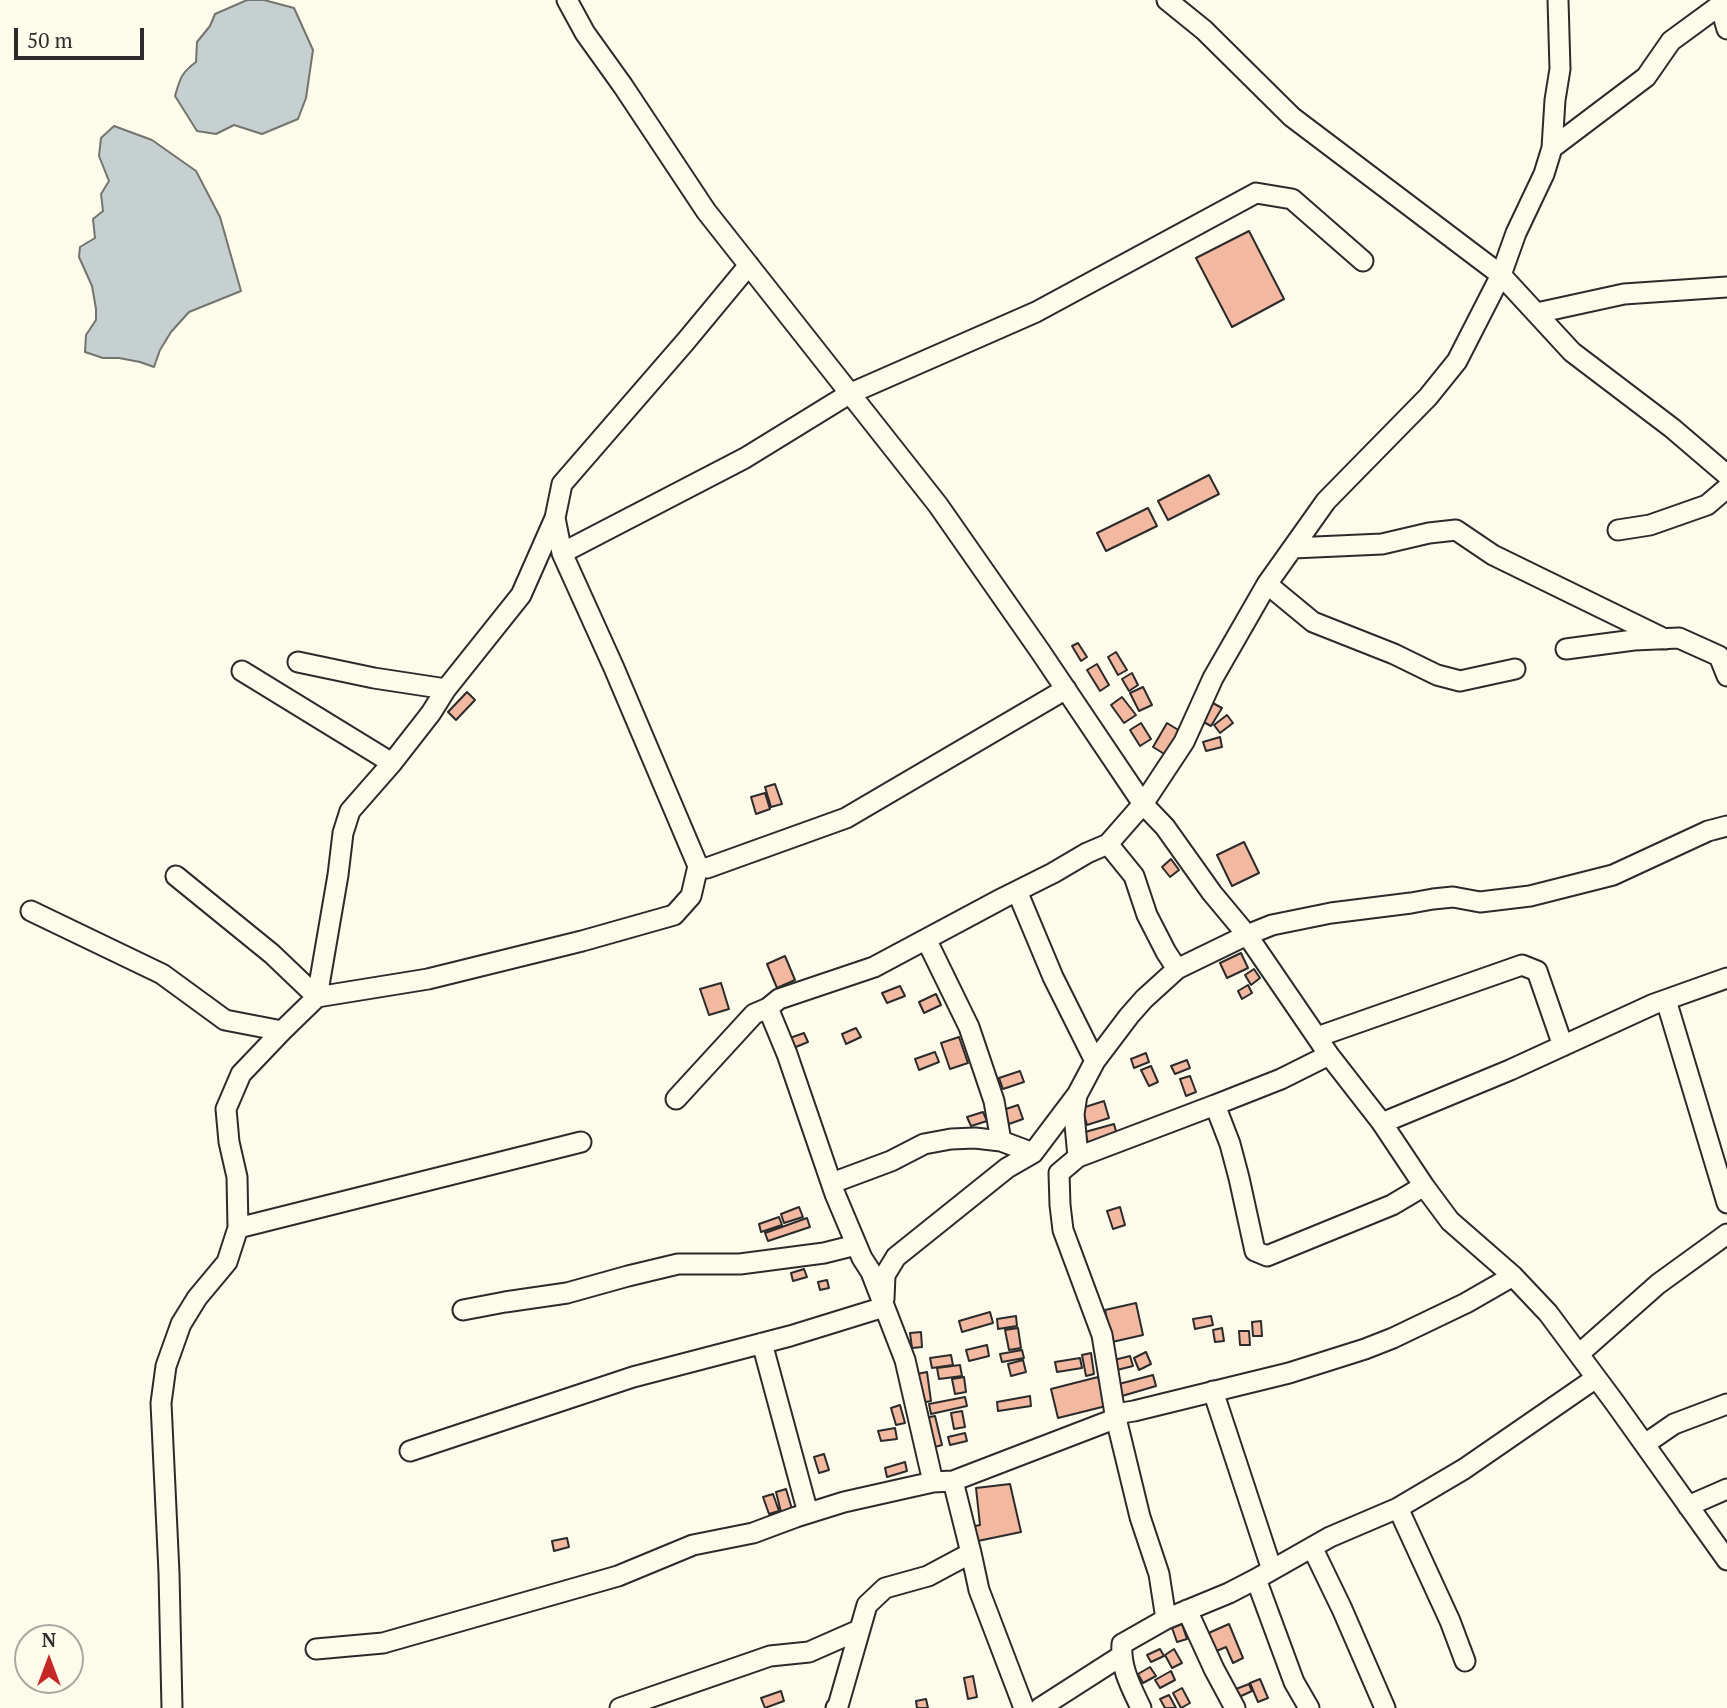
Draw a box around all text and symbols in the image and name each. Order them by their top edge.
scale bar [18,14,147,58]
text: 50 m [27,26,73,54]
north arrow [14,1624,84,1694]
text: N [42,1627,56,1652]

